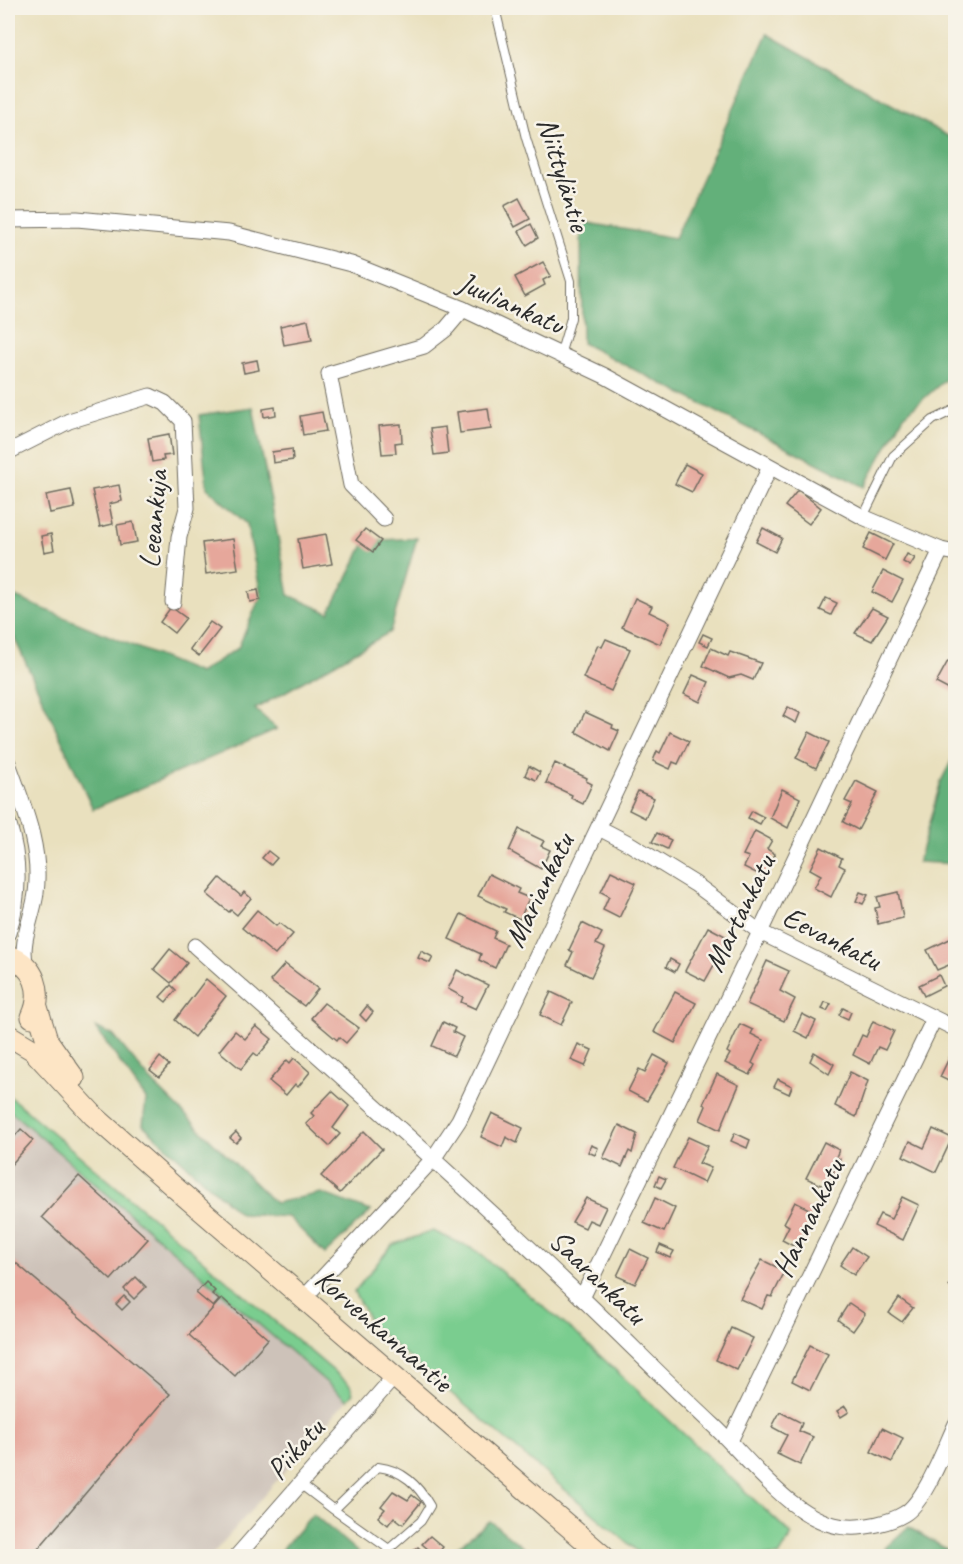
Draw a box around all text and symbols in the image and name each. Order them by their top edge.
street label: Niittyläntie [529,113,600,238]
street label: Juuliankatu [450,262,572,344]
street label: Leeankuja [130,466,176,570]
street label: Mariankatu [495,825,584,953]
street label: Martankatu [694,847,784,978]
street label: Eevankatu [776,897,889,980]
street label: Hannankatu [763,1151,854,1283]
street label: Saarankatu [541,1221,656,1334]
street label: Korvenkannantie [307,1260,462,1402]
street label: Piikatu [258,1409,333,1488]

